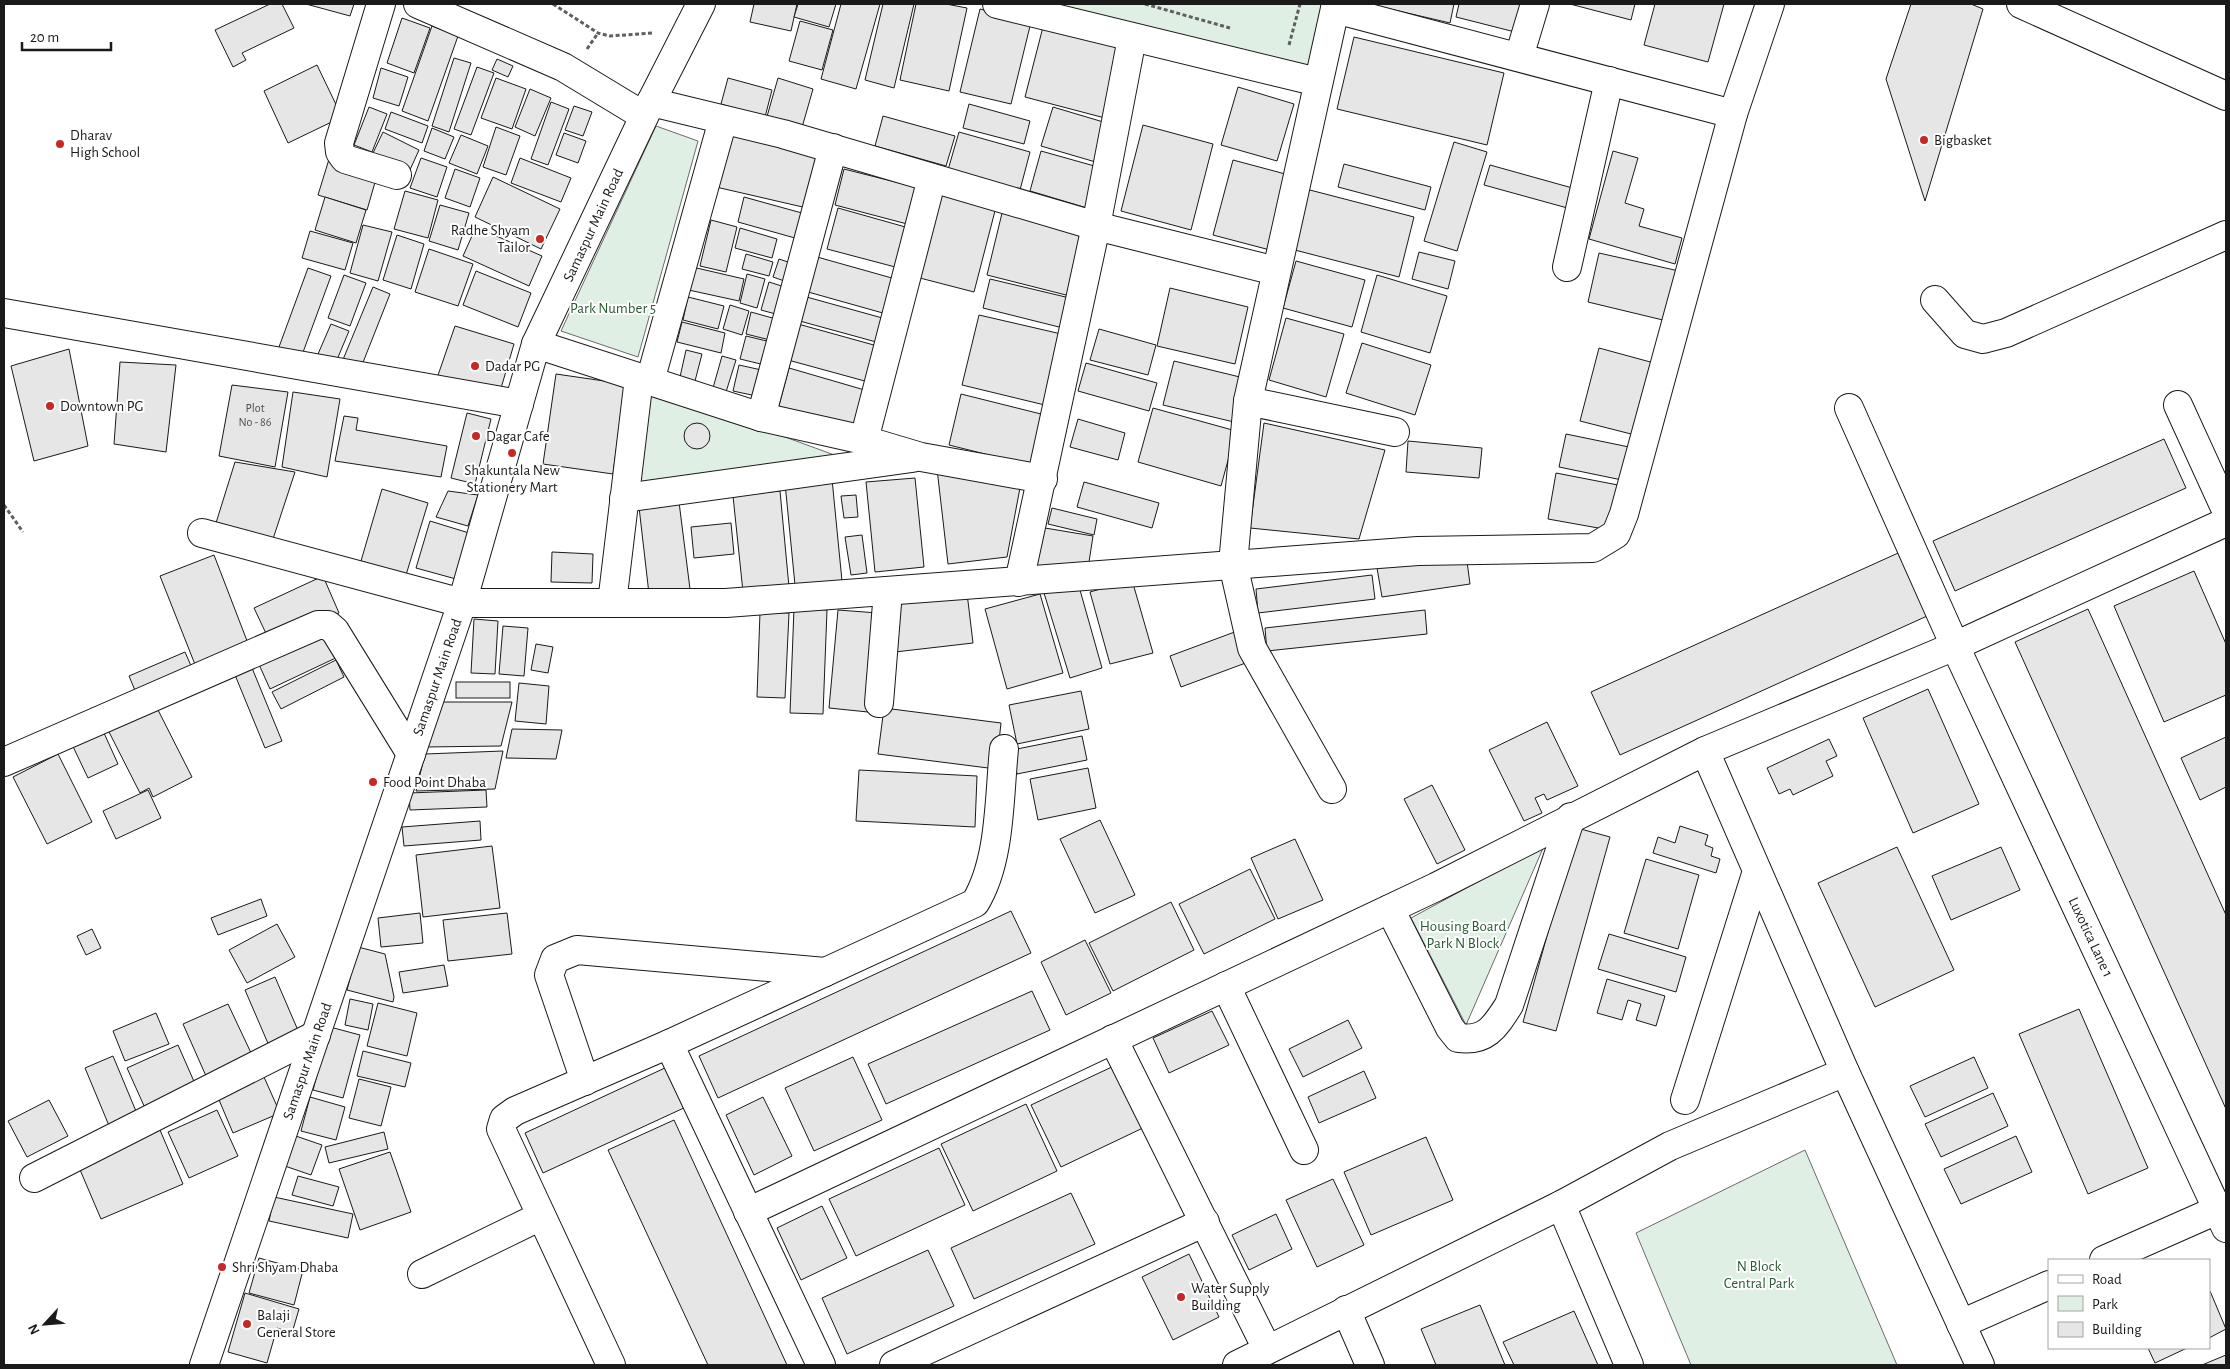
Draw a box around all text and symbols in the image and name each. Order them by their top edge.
scale bar [22,20,111,52]
text: 20 m [30,30,59,45]
place label: Dharav High School [70,128,140,160]
place label: Bigbasket [1934,133,1992,148]
marker: Bigbasket [1918,134,1930,146]
marker: Dharav High School [54,138,66,150]
street label: Samaspur Main Road [561,166,626,284]
place label: Radhe Shyam Tailor [451,223,530,255]
marker: Radhe Shyam Tailor [534,233,546,245]
park label: Park Number 5 [570,301,656,316]
place label: Dadar PG [485,359,540,374]
marker: Dadar PG [469,360,481,372]
place label: Downtown PG [60,399,144,414]
marker: Downtown PG [44,400,56,412]
house number: Plot No - 86 [239,402,272,428]
place label: Dagar Cafe [486,429,550,444]
marker: Dagar Cafe [470,430,482,442]
marker: Shakuntala New Stationery Mart [506,447,518,459]
place label: Shakuntala New Stationery Mart [464,463,560,495]
street label: Samaspur Main Road [410,616,465,738]
place label: Food Point Dhaba [383,775,486,790]
marker: Food Point Dhaba [367,776,379,788]
street label: Luxotica Lane 1 [2066,895,2116,979]
park label: Housing Board Park N Block [1420,919,1506,951]
street label: Samaspur Main Road [280,1000,335,1122]
park label: N Block Central Park [1724,1259,1794,1291]
legend [2048,1259,2210,1349]
place label: Shri Shyam Dhaba [232,1260,339,1275]
marker: Shri Shyam Dhaba [216,1261,228,1273]
text: Road [2092,1272,2122,1287]
place label: Water Supply Building [1191,1281,1270,1313]
marker: Water Supply Building [1175,1291,1187,1303]
text: Park [2092,1297,2118,1312]
north arrow [20,1299,70,1349]
place label: Balaji General Store [257,1308,336,1340]
marker: Balaji General Store [241,1318,253,1330]
text: N [26,1322,43,1337]
text: Building [2092,1322,2142,1337]

